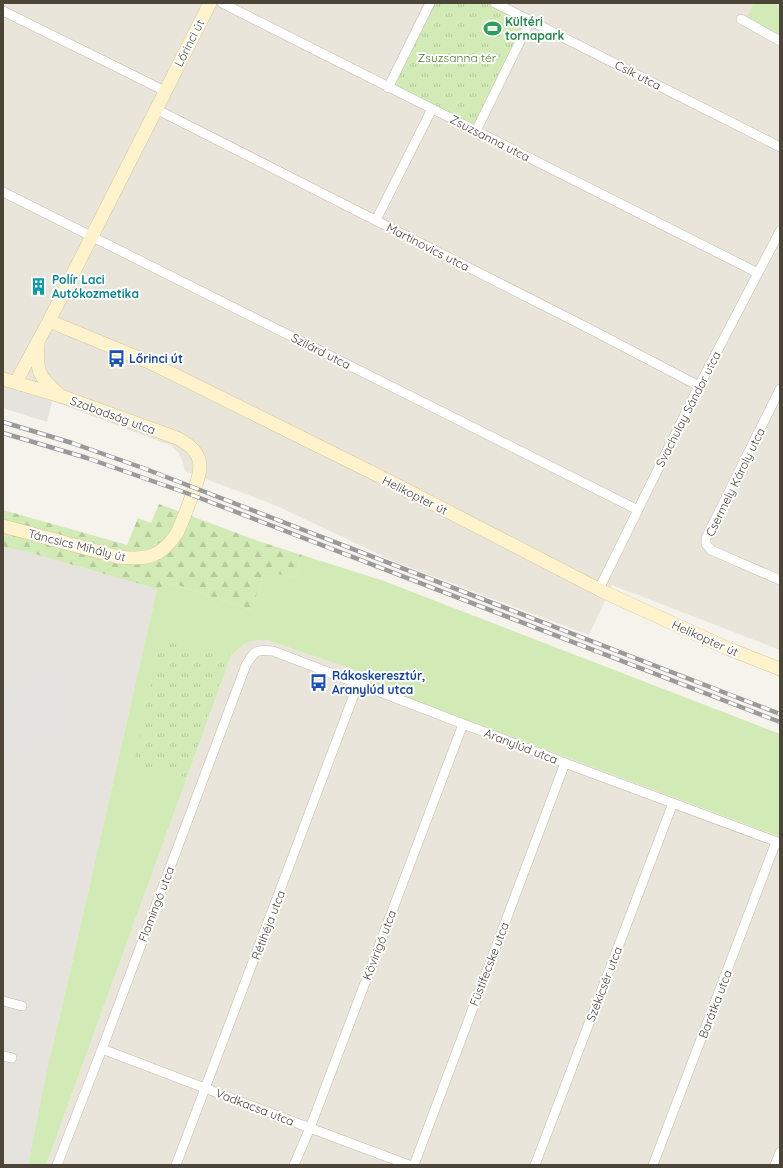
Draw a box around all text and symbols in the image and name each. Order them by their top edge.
place label: Kültéri tornapark [505,14,565,43]
street label: Lőrinci út [171,17,207,69]
sports icon: Kültéri tornapark [482,18,502,38]
park label: Zsuzsanna tér [418,50,497,65]
street label: Csík utca [612,57,664,93]
street label: Zsuzsanna utca [448,111,532,165]
street label: Martinovics utca [384,220,472,274]
place label: Polír Laci Autókozmetika [52,272,139,301]
building icon: Polír Laci Autókozmetika [29,276,49,296]
street label: Szilárd utca [289,330,353,372]
bus stop icon: Lőrinci út [106,348,126,368]
street label: Svachulay Sándor utca [652,349,724,469]
place label: Lőrinci út [129,351,183,366]
street label: Szabadság utca [68,393,158,437]
street label: Csermely Károly utca [702,425,768,539]
street label: Helikopter út [380,472,450,518]
street label: Táncsics Mihály út [27,526,127,564]
street label: Helikopter út [670,617,740,659]
place label: Rákoskeresztúr, Aranylúd utca [332,668,425,697]
bus stop icon: Rákoskeresztúr, Aranylúd utca [309,672,329,692]
street label: Aranylúd utca [482,725,560,767]
street label: Flamingó utca [135,864,177,944]
street label: Rétihéja utca [248,888,288,962]
street label: Kövirigó utca [359,908,399,982]
street label: Füstifecske utca [466,920,512,1008]
street label: Székicsér utca [583,944,625,1024]
street label: Barátka utca [695,968,735,1040]
street label: Vadkacsa utca [214,1085,296,1129]

